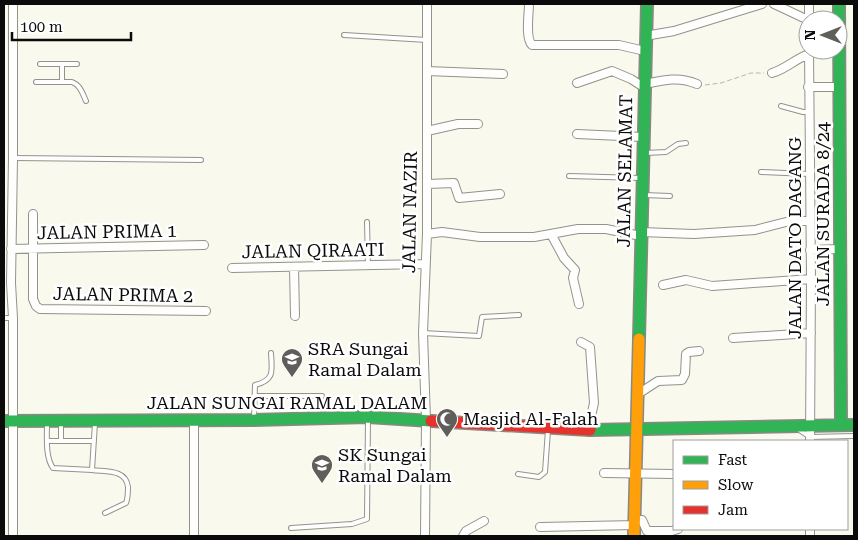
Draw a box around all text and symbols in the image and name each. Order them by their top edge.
scale bar [12,10,131,42]
north arrow [798,10,848,60]
text: 100 m [20,18,63,36]
text: N [802,29,818,40]
street label: JALAN SELAMAT [613,94,636,248]
street label: JALAN SURADA 8/24 [812,122,833,306]
street label: JALAN DATO DAGANG [784,137,805,339]
street label: JALAN NAZIR [398,150,421,273]
street label: JALAN PRIMA 1 [37,220,177,243]
street label: JALAN QIRAATI [242,239,384,262]
street label: JALAN PRIMA 2 [53,283,193,306]
place label: SRA Sungai Ramal Dalam [308,338,422,380]
school or university icon: SRA Sungai Ramal Dalam [280,347,304,378]
street label: JALAN SUNGAI RAMAL DALAM [147,392,427,413]
mosque icon: Masjid Al-Falah [435,407,459,438]
place label: Masjid Al-Falah [463,408,599,429]
legend [673,440,848,530]
place label: SK Sungai Ramal Dalam [338,444,452,486]
text: Fast [718,451,748,469]
school or university icon: SK Sungai Ramal Dalam [310,453,334,484]
text: Slow [718,476,754,494]
text: Jam [718,501,748,519]

